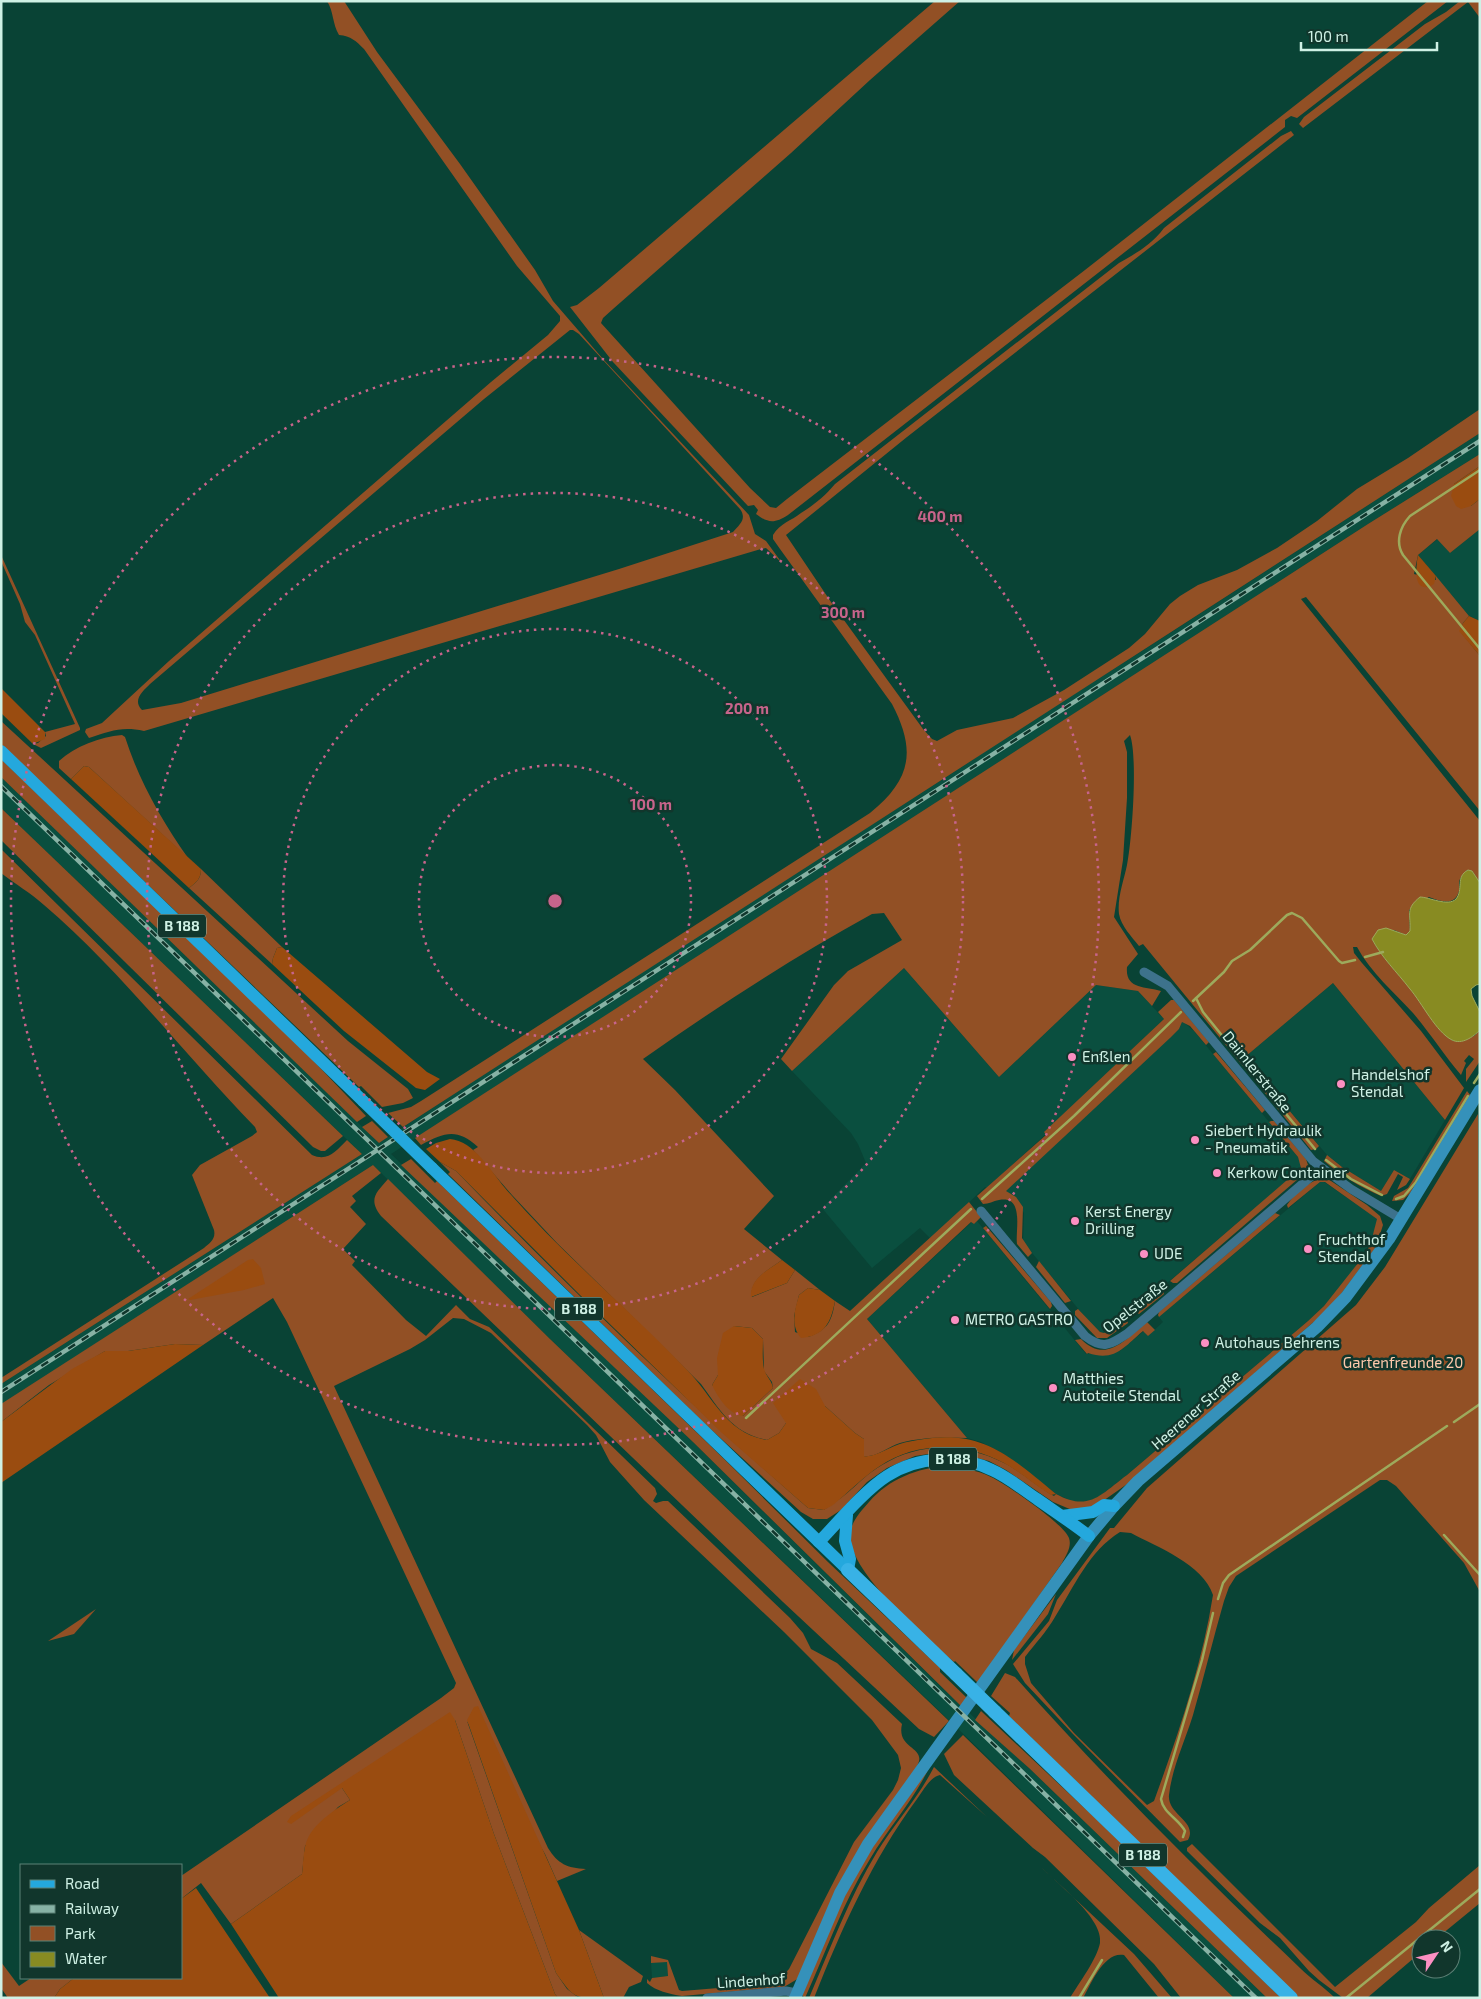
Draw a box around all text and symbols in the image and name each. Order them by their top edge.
scale bar [1301,20,1437,52]
text: 100 m [1308,27,1349,45]
text: 400 m [918,507,962,525]
text: 300 m [821,603,865,621]
text: 200 m [725,699,769,717]
text: 100 m [630,795,672,813]
centre of rings [546,892,564,910]
road number: B 188 [158,914,206,938]
street label: Daimlerstraße [1220,1027,1296,1116]
place label: Enßlen [1082,1047,1130,1065]
marker: Enßlen [1066,1051,1078,1063]
place label: Handelshof Stendal [1351,1065,1430,1100]
marker: Handelshof Stendal [1335,1078,1347,1090]
place label: Siebert Hydraulik - Pneumatik [1205,1121,1322,1156]
marker: Siebert Hydraulik - Pneumatik [1189,1134,1201,1146]
place label: Kerkow Container [1227,1163,1347,1181]
marker: Kerkow Container [1211,1167,1223,1179]
place label: Kerst Energy Drilling [1085,1202,1172,1237]
marker: Kerst Energy Drilling [1069,1215,1081,1227]
place label: Fruchthof Stendal [1318,1230,1385,1265]
marker: Fruchthof Stendal [1302,1243,1314,1255]
place label: UDE [1154,1244,1182,1262]
marker: UDE [1138,1248,1150,1260]
street label: Opelstraße [1099,1274,1170,1336]
road number: B 188 [555,1298,603,1320]
place label: METRO GASTRO [965,1310,1073,1328]
marker: METRO GASTRO [949,1314,961,1326]
place label: Autohaus Behrens [1215,1333,1340,1351]
marker: Autohaus Behrens [1199,1337,1211,1349]
park label: Gartenfreunde 20 [1343,1353,1463,1371]
street label: Heerener Straße [1147,1366,1244,1453]
place label: Matthies Autoteile Stendal [1063,1369,1181,1404]
marker: Matthies Autoteile Stendal [1047,1382,1059,1394]
road number: B 188 [929,1448,977,1470]
road number: B 188 [1119,1844,1167,1866]
legend [20,1864,182,1979]
text: Road [65,1874,100,1892]
text: Railway [65,1899,119,1917]
text: Park [65,1924,96,1942]
north arrow [1411,1929,1461,1979]
text: N [1437,1937,1457,1955]
text: Water [65,1949,107,1967]
street label: Lindenhof [716,1969,786,1991]

